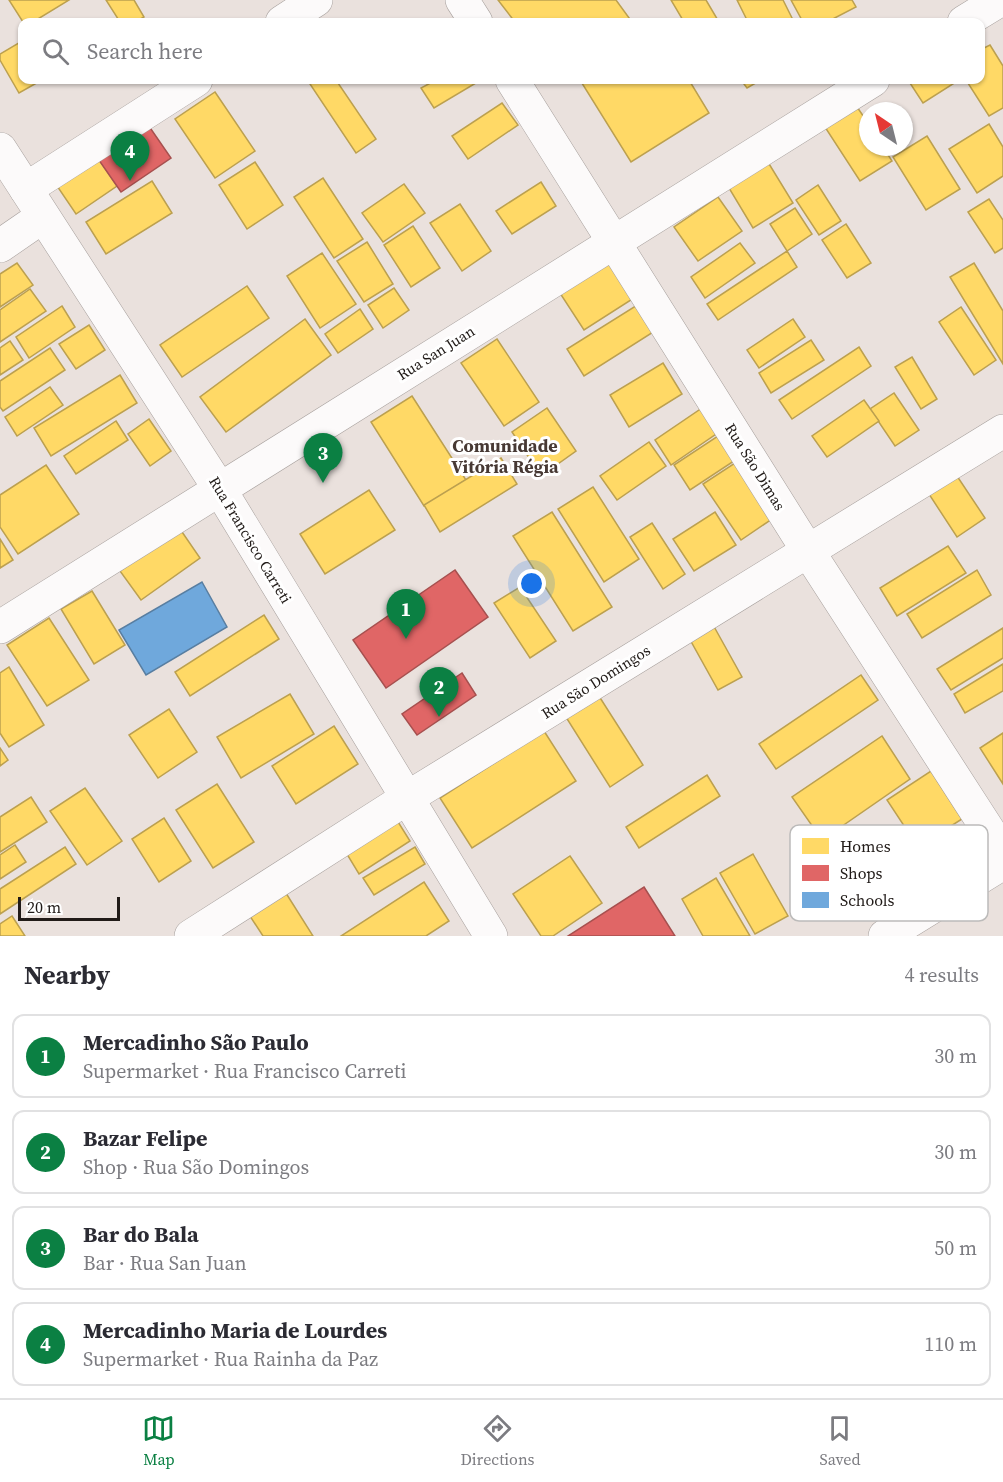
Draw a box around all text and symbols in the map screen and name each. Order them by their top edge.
search box [18,18,985,84]
icon: search [39,35,72,68]
text: Search here [87,36,203,66]
north arrow [859,102,913,156]
pin: 4 [110,132,150,181]
street label: Rua San Juan [393,320,479,385]
street label: Rua São Dimas [720,419,791,514]
district label: Comunidade Vitória Régia [451,433,559,479]
pin: 3 [304,434,342,483]
street label: Rua Francisco Carreti [204,472,297,607]
your location [517,569,546,598]
pin: 1 [386,590,426,639]
street label: Rua São Domingos [537,640,654,724]
pin: 2 [420,668,458,717]
legend [790,825,988,921]
text: Homes [840,835,891,857]
text: Shops [840,862,883,884]
text: Schools [840,889,895,911]
scale bar [18,894,120,922]
text: 20 m [27,896,61,918]
text: Nearby [24,957,110,993]
text: 4 results [904,961,979,989]
text: Mercadinho São Paulo [83,1027,309,1057]
text: 1 [40,1042,51,1070]
text: 30 m [934,1042,977,1070]
text: Supermarket · Rua Francisco Carreti [83,1057,407,1085]
text: Bazar Felipe [83,1123,208,1153]
text: 2 [40,1138,51,1166]
text: 30 m [934,1138,977,1166]
text: Shop · Rua São Domingos [83,1153,309,1181]
text: Bar do Bala [83,1219,199,1249]
text: 3 [40,1234,51,1262]
text: 50 m [934,1234,977,1262]
text: Bar · Rua San Juan [83,1249,247,1277]
text: Mercadinho Maria de Lourdes [83,1315,387,1345]
text: 4 [40,1330,51,1358]
text: 110 m [924,1330,977,1358]
text: Supermarket · Rua Rainha da Paz [83,1345,378,1373]
tab: Map [142,1412,175,1470]
tab: Directions [460,1412,535,1470]
tab: Saved [819,1412,861,1470]

